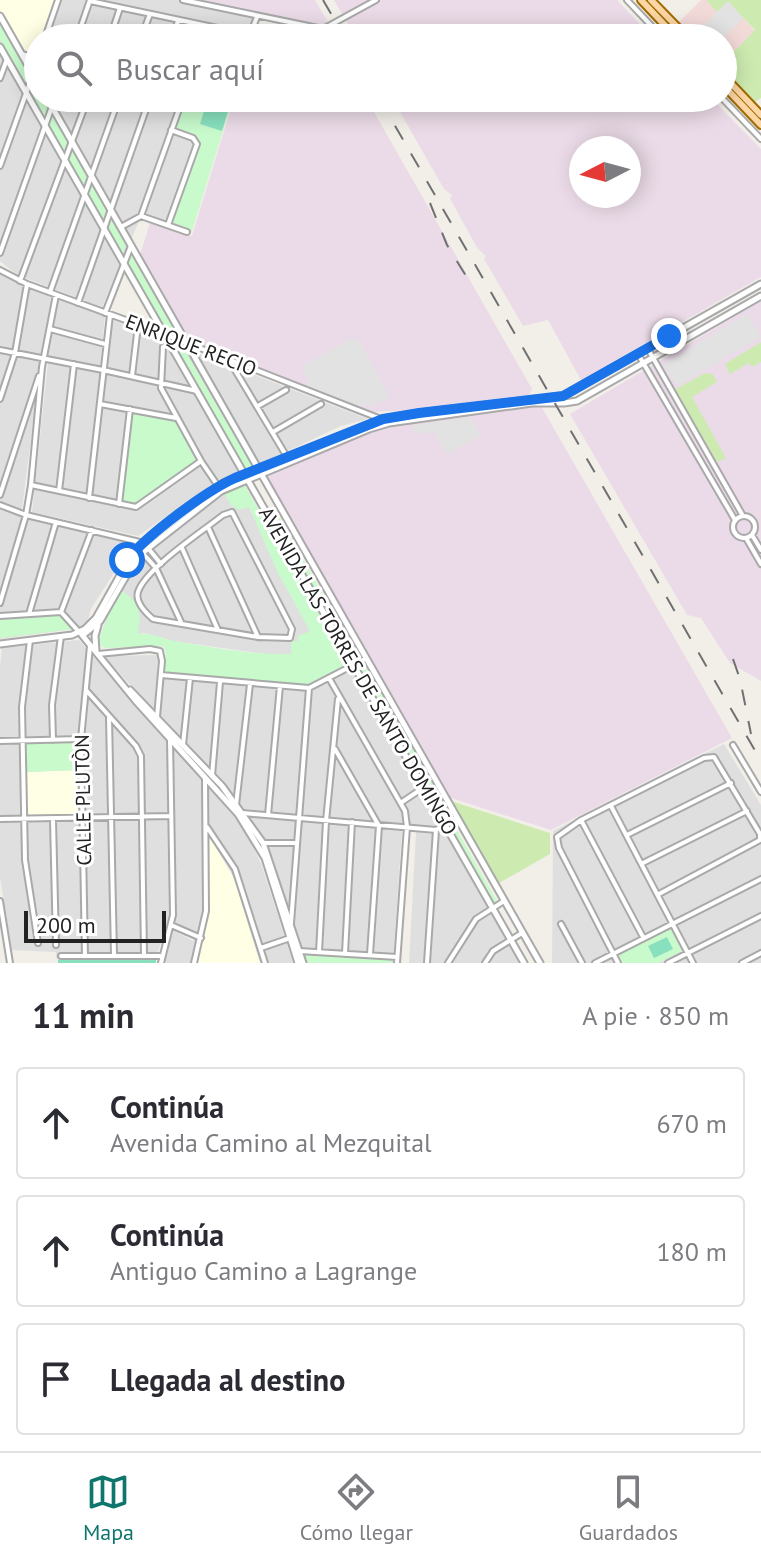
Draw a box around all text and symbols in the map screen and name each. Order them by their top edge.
search box [24,24,737,112]
icon: search [52,46,96,90]
text: Buscar aquí [116,49,264,88]
north arrow [569,136,641,208]
street label: ENRIQUE RECIO [122,308,260,382]
route end [651,318,687,354]
street label: AVENIDA LAS TORRES DE SANTO DOMINGO [253,502,463,840]
route start [109,542,145,578]
street label: CALLE PLUTÒN [69,734,97,866]
scale bar [24,907,166,943]
text: 200 m [36,911,96,939]
text: 11 min [32,993,134,1037]
text: A pie · 850 m [582,999,729,1032]
text: Continúa [110,1087,224,1126]
icon: ahead [34,1101,78,1145]
text: 670 m [656,1107,727,1140]
text: Avenida Camino al Mezquital [110,1126,432,1159]
text: Continúa [110,1215,224,1254]
icon: ahead [34,1229,78,1273]
text: 180 m [656,1235,727,1268]
text: Antiguo Camino a Lagrange [110,1254,417,1287]
icon: arrive [34,1357,78,1401]
text: Llegada al destino [110,1360,345,1399]
tab: Mapa [83,1470,134,1546]
tab: Cómo llegar [300,1470,413,1546]
tab: Guardados [579,1470,678,1546]

